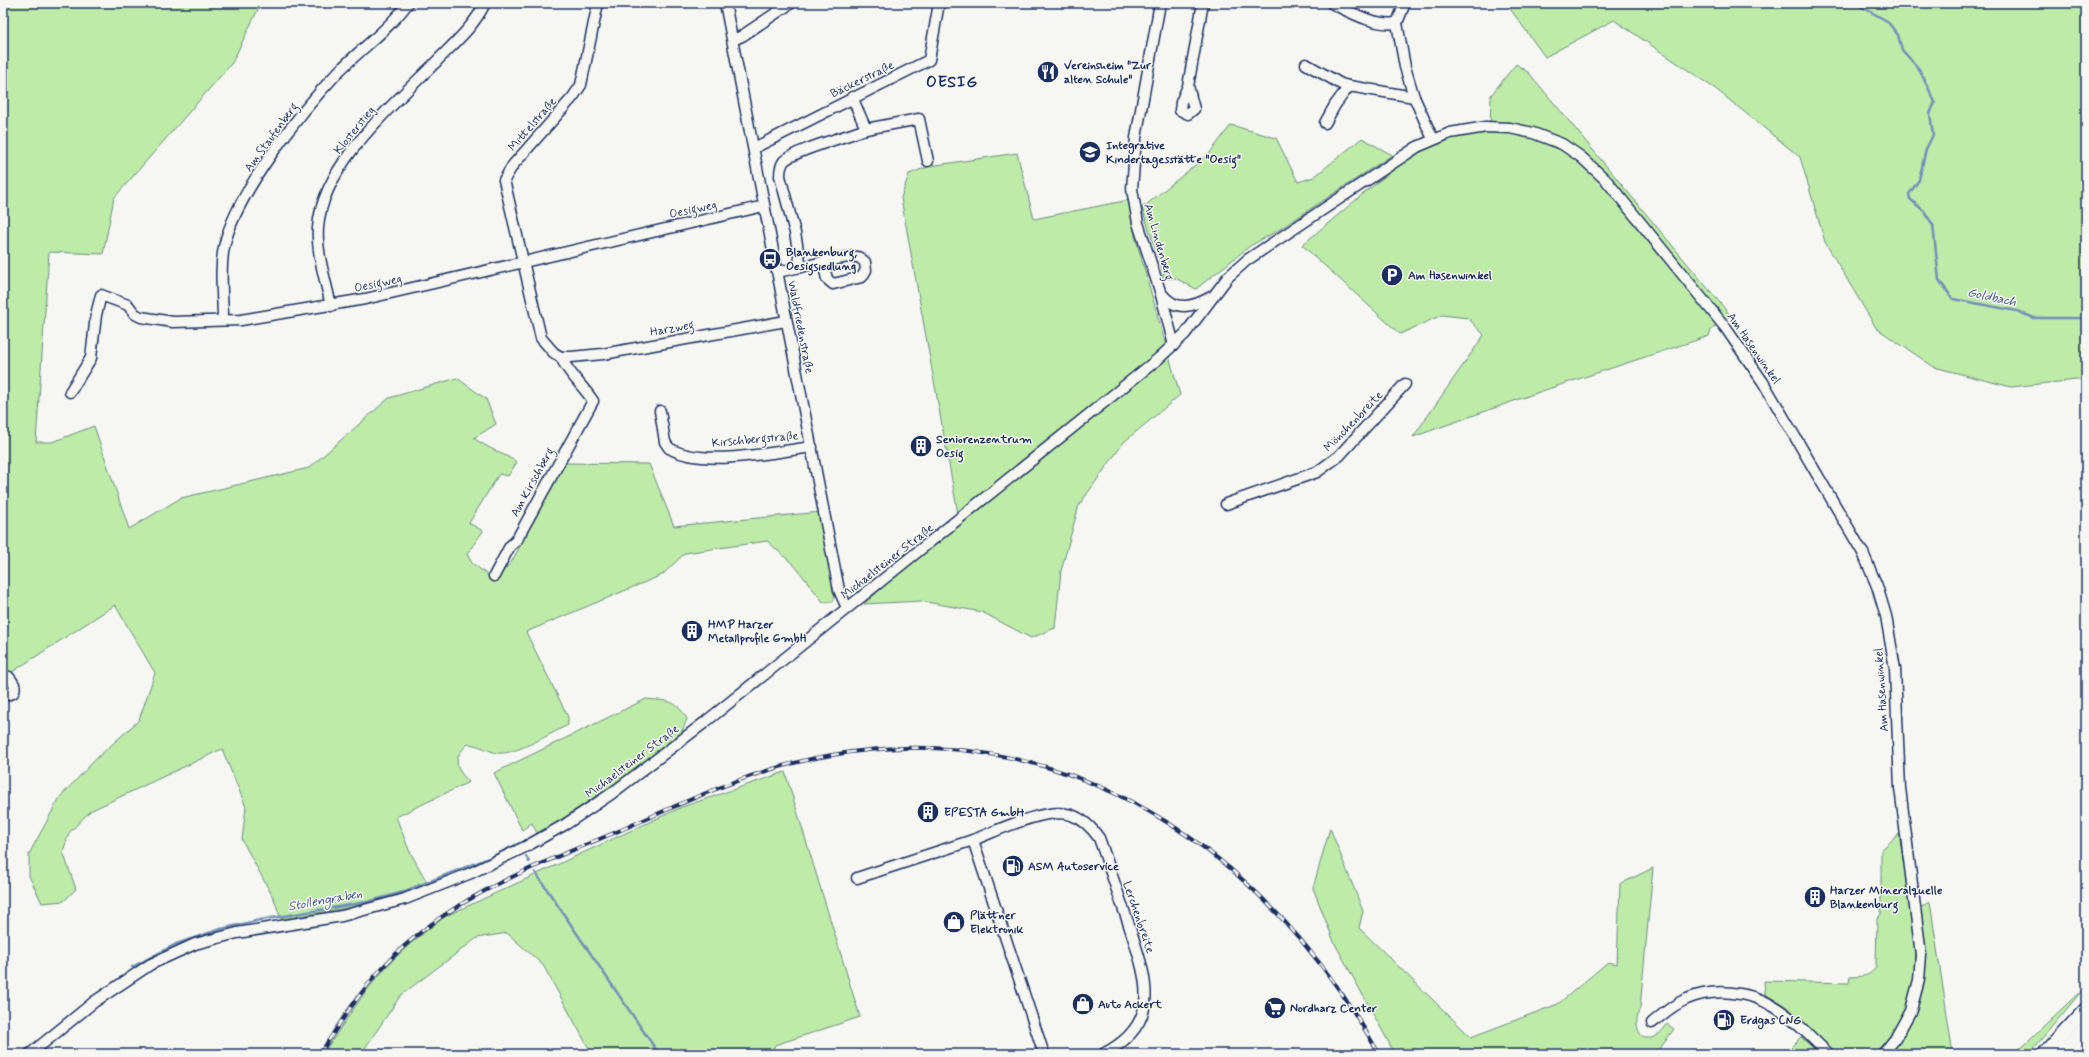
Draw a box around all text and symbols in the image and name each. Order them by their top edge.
street label: Bäckerstraße [828,58,897,102]
place label: Vereinsheim "Zur alten Schule" [1064,58,1152,88]
restaurant icon: Vereinsheim "Zur alten Schule" [1035,59,1061,85]
district label: OESIG [926,72,978,93]
street label: Mittelstraße [505,94,561,155]
street label: Am Staufenberg [241,99,303,176]
street label: Klosterstieg [331,103,379,158]
place label: Integrative Kindertagesstätte "Oesig" [1106,138,1241,169]
school or university icon: Integrative Kindertagesstätte "Oesig" [1077,139,1103,165]
street label: Oesigweg [668,197,719,224]
street label: Am Lindenberg [1138,202,1177,283]
place label: Blankenburg, Oesigsiedlung [786,245,857,276]
bus stop icon: Blankenburg, Oesigsiedlung [757,246,783,272]
parking icon: Am Hasenwinkel [1379,262,1405,288]
place label: Am Hasenwinkel [1408,268,1492,284]
street label: Oesigweg [353,271,404,298]
street label: Waldfriedenstraße [783,279,817,375]
water label: Goldbach [1966,284,2018,311]
street label: Am Hasenwinkel [1723,310,1784,388]
street label: Harzweg [649,317,696,342]
street label: Mönchenbreite [1321,388,1387,456]
street label: Kirschbergstraße [711,428,799,453]
place label: Seniorenzentrum Oesig [936,432,1032,463]
building icon: Seniorenzentrum Oesig [908,433,934,459]
street label: Am Kirschberg [507,445,560,520]
street label: Michaelsteiner Straße [838,520,937,603]
place label: HMP Harzer Metallprofile GmbH [708,617,806,647]
building icon: HMP Harzer Metallprofile GmbH [679,618,705,644]
street label: Am Hasenwinkel [1871,648,1893,732]
street label: Michaelsteiner Straße [582,721,683,802]
building icon: EPESTA GmbH [915,799,941,825]
place label: EPESTA GmbH [944,805,1024,821]
fuel station icon: ASM Autoservice [1000,853,1026,879]
place label: ASM Autoservice [1028,859,1119,875]
street label: Lerchenbreite [1118,879,1158,956]
place label: Harzer Mineralquelle Blankenburg [1830,883,1943,914]
building icon: Harzer Mineralquelle Blankenburg [1802,884,1828,910]
water label: Stollengraben [287,886,364,916]
place label: Plättner Elektronik [970,908,1024,938]
shop icon: Plättner Elektronik [941,909,967,935]
shop icon: Auto Ackert [1070,991,1096,1017]
supermarket icon: Nordharz Center [1262,995,1288,1021]
place label: Auto Ackert [1098,997,1163,1013]
place label: Nordharz Center [1290,1001,1377,1017]
fuel station icon: Erdgas CNG [1711,1007,1737,1033]
place label: Erdgas CNG [1740,1013,1801,1030]

